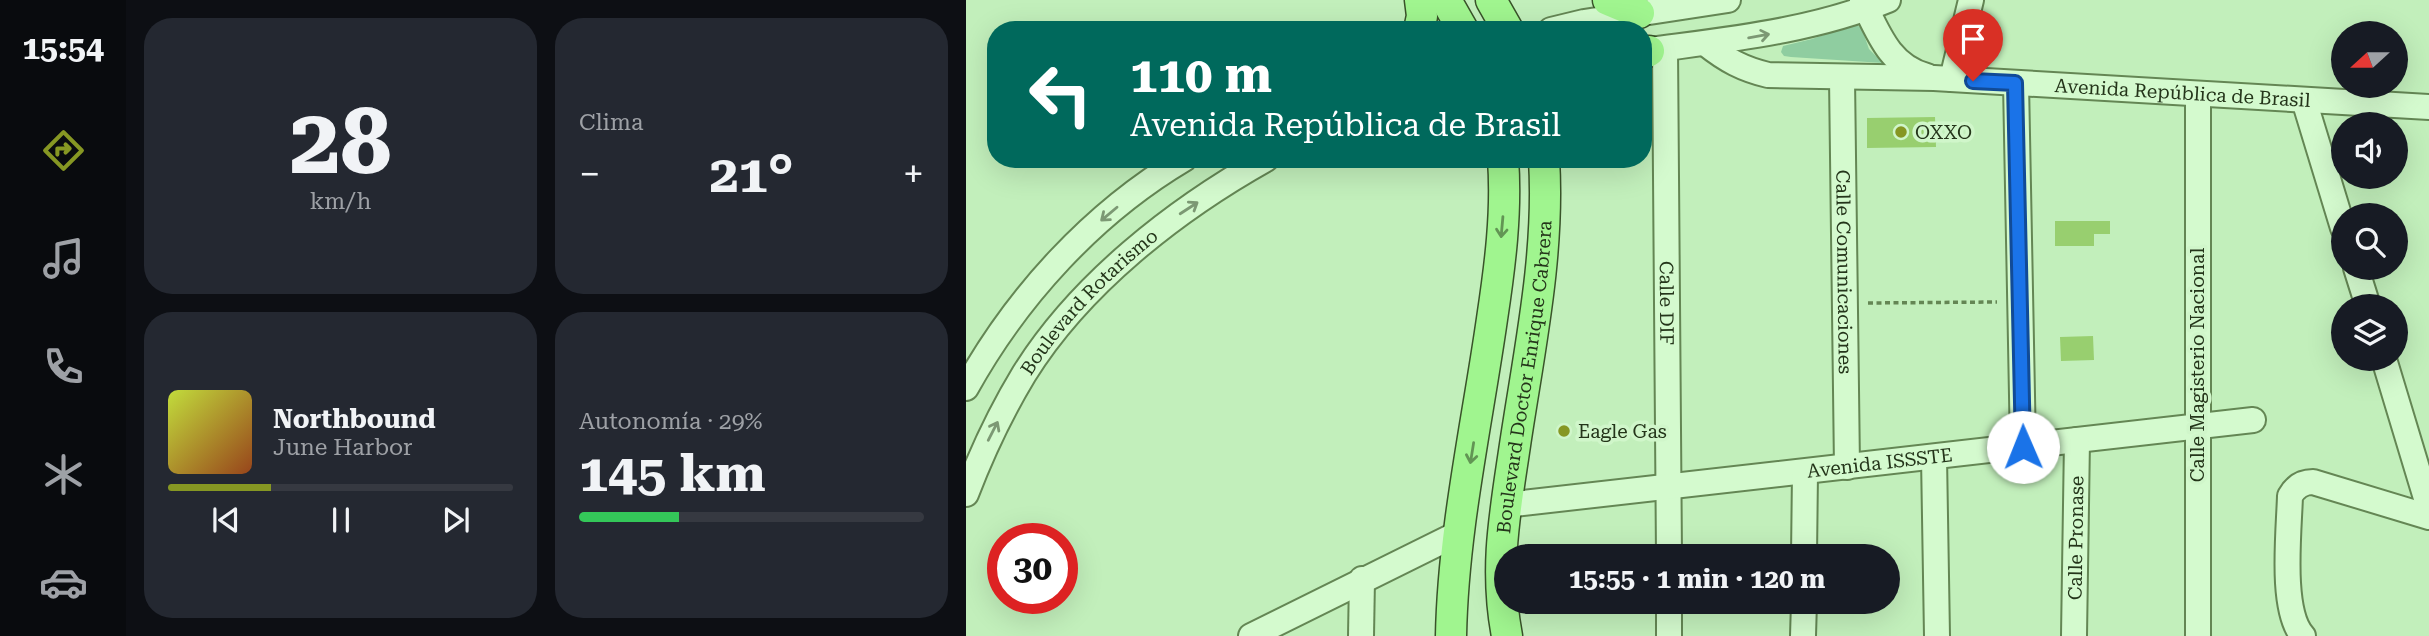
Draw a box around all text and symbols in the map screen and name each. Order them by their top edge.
pin [1943,9,2003,81]
icon: arrive [1954,20,1992,58]
north arrow [2331,21,2408,98]
map controls [2331,21,2408,371]
one-way arrow [1747,28,1770,42]
text: 15:54 [22,29,104,67]
text: 110 m [1130,47,1272,104]
icon: left [1015,49,1106,140]
street label: Avenida República de Brasil [2054,74,2311,112]
text: 28 [290,89,391,195]
text: Avenida República de Brasil [1130,106,1561,144]
text: Clima [579,109,643,136]
button: sound [2331,112,2408,189]
place label: OXXO [1915,121,1972,144]
marker: OXXO [1893,124,1909,140]
icon: directions [39,126,88,175]
text: 21° [709,144,794,205]
text: − [579,152,600,196]
text: + [903,152,924,196]
street label: Calle Comunicaciones [1831,170,1857,374]
text: km/h [310,188,371,215]
one-way arrow [1179,200,1198,215]
button: search [2331,203,2408,280]
one-way arrow [1101,206,1119,222]
one-way arrow [1495,216,1508,238]
street label: Boulevard Doctor Enrique Cabrera [1492,219,1557,535]
street label: Boulevard Rotarismo [1016,224,1163,379]
icon: music [39,234,88,283]
street label: Calle Magisterio Nacional [2186,248,2209,482]
street label: Calle DIF [1655,261,1678,345]
button: layers [2331,294,2408,371]
icon: phone [39,342,88,391]
text: Northbound [273,404,436,434]
text: Autonomía · 29% [579,408,763,435]
position arrow [1986,410,2060,484]
place label: Eagle Gas [1578,420,1667,443]
one-way arrow [987,421,1000,442]
marker: Eagle Gas [1556,423,1572,439]
text: June Harbor [273,434,413,461]
one-way arrow [1465,441,1478,464]
text: 145 km [579,443,766,504]
street label: Avenida ISSSTE [1806,443,1954,483]
icon: climate [39,450,88,499]
street label: Calle Pronase [2064,476,2088,600]
icon: previous [207,501,245,539]
icon: pause [322,501,360,539]
icon: next [437,501,475,539]
speed limit sign: 30 [987,523,1078,614]
icon: car [39,558,88,607]
text: 15:55 · 1 min · 120 m [1569,564,1825,594]

